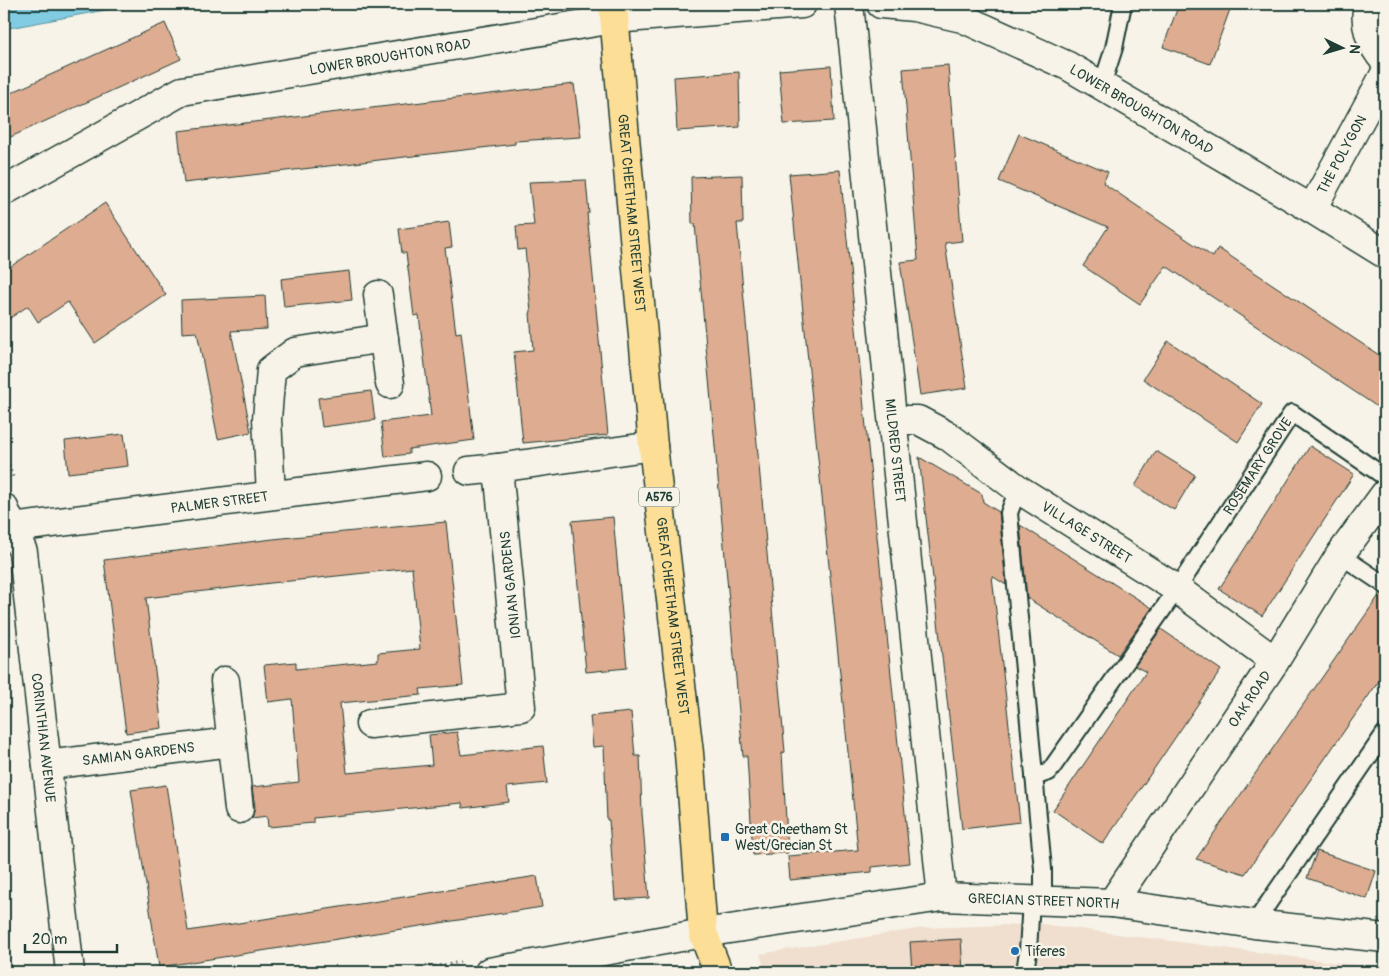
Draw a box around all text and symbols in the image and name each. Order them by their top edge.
north arrow [1316,22,1366,72]
street label: LOWER BROUGHTON ROAD [308,35,472,79]
text: N [1346,44,1363,55]
street label: LOWER BROUGHTON ROAD [1067,61,1216,158]
street label: THE POLYGON [1314,112,1370,197]
street label: GREAT CHEETHAM STREET WEST [614,113,649,313]
street label: MILDRED STREET [881,398,909,504]
street label: ROSEMARY GROVE [1220,414,1296,518]
street label: PALMER STREET [170,488,269,517]
road number: A576 [639,488,679,507]
street label: VILLAGE STREET [1038,498,1135,567]
street label: GREAT CHEETHAM STREET WEST [652,516,693,716]
street label: IONIAN GARDENS [496,530,525,640]
street label: OAK ROAD [1225,668,1275,731]
street label: CORINTHIAN AVENUE [28,672,59,804]
street label: SAMIAN GARDENS [81,739,196,770]
place label: Great Cheetham St West/Grecian St [735,821,848,854]
marker: Great Cheetham St West/Grecian St [719,831,731,843]
street label: GRECIAN STREET NORTH [968,890,1121,913]
scale bar [25,921,118,953]
text: 20 m [32,930,67,949]
place label: Tiferes [1025,943,1066,960]
marker: Tiferes [1009,945,1021,957]

